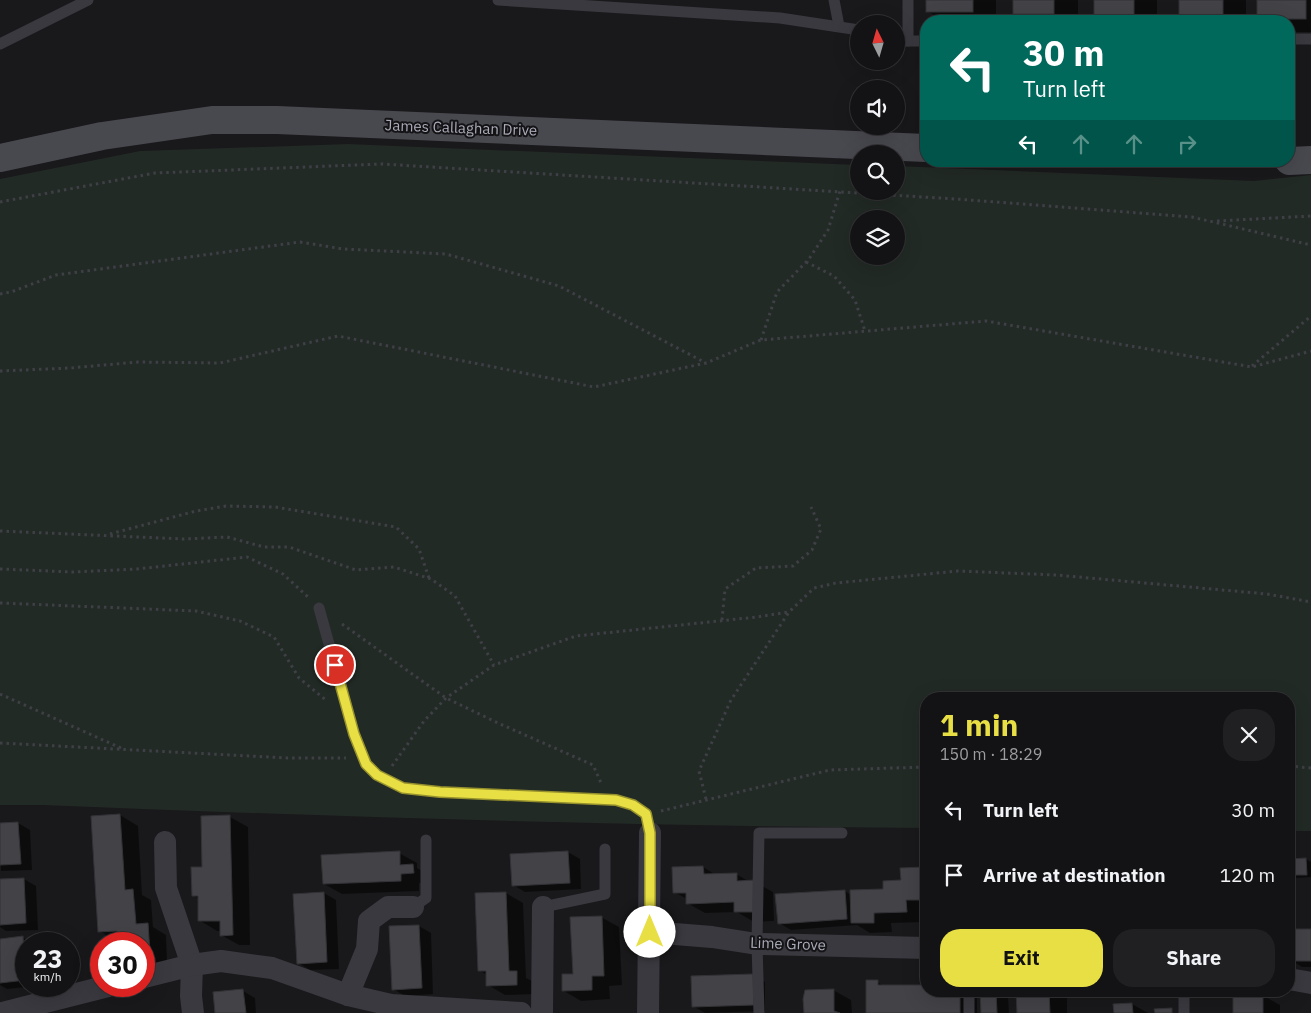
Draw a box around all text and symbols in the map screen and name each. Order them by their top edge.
north arrow [850,15,905,70]
map controls [850,15,905,265]
text: 30 m [1023,30,1105,76]
icon: left [940,35,1005,100]
text: Turn left [1023,74,1106,103]
button: sound [850,80,905,135]
street label: James Callaghan Drive [384,115,538,140]
icon: left [1014,130,1042,158]
icon: ahead [1067,130,1095,158]
icon: ahead [1120,130,1148,158]
icon: right [1173,130,1201,158]
button: search [850,145,905,200]
button: layers [850,210,905,265]
pin [314,644,356,686]
icon: arrive [321,651,349,679]
text: 1 min [940,705,1018,744]
button: close [1223,709,1275,761]
text: 150 m · 18:29 [940,744,1042,764]
icon: left [940,796,968,824]
text: Turn left [983,798,1059,822]
text: 30 m [1231,798,1275,822]
icon: arrive [940,861,968,889]
text: Arrive at destination [983,863,1166,887]
text: 120 m [1220,863,1275,887]
position arrow [623,905,675,957]
button: Exit [940,929,1103,987]
button: Share [1113,929,1275,987]
speed limit sign: 30 [90,932,155,997]
street label: Lime Grove [750,933,826,954]
text: 23 [32,942,63,975]
text: km/h [33,969,62,984]

